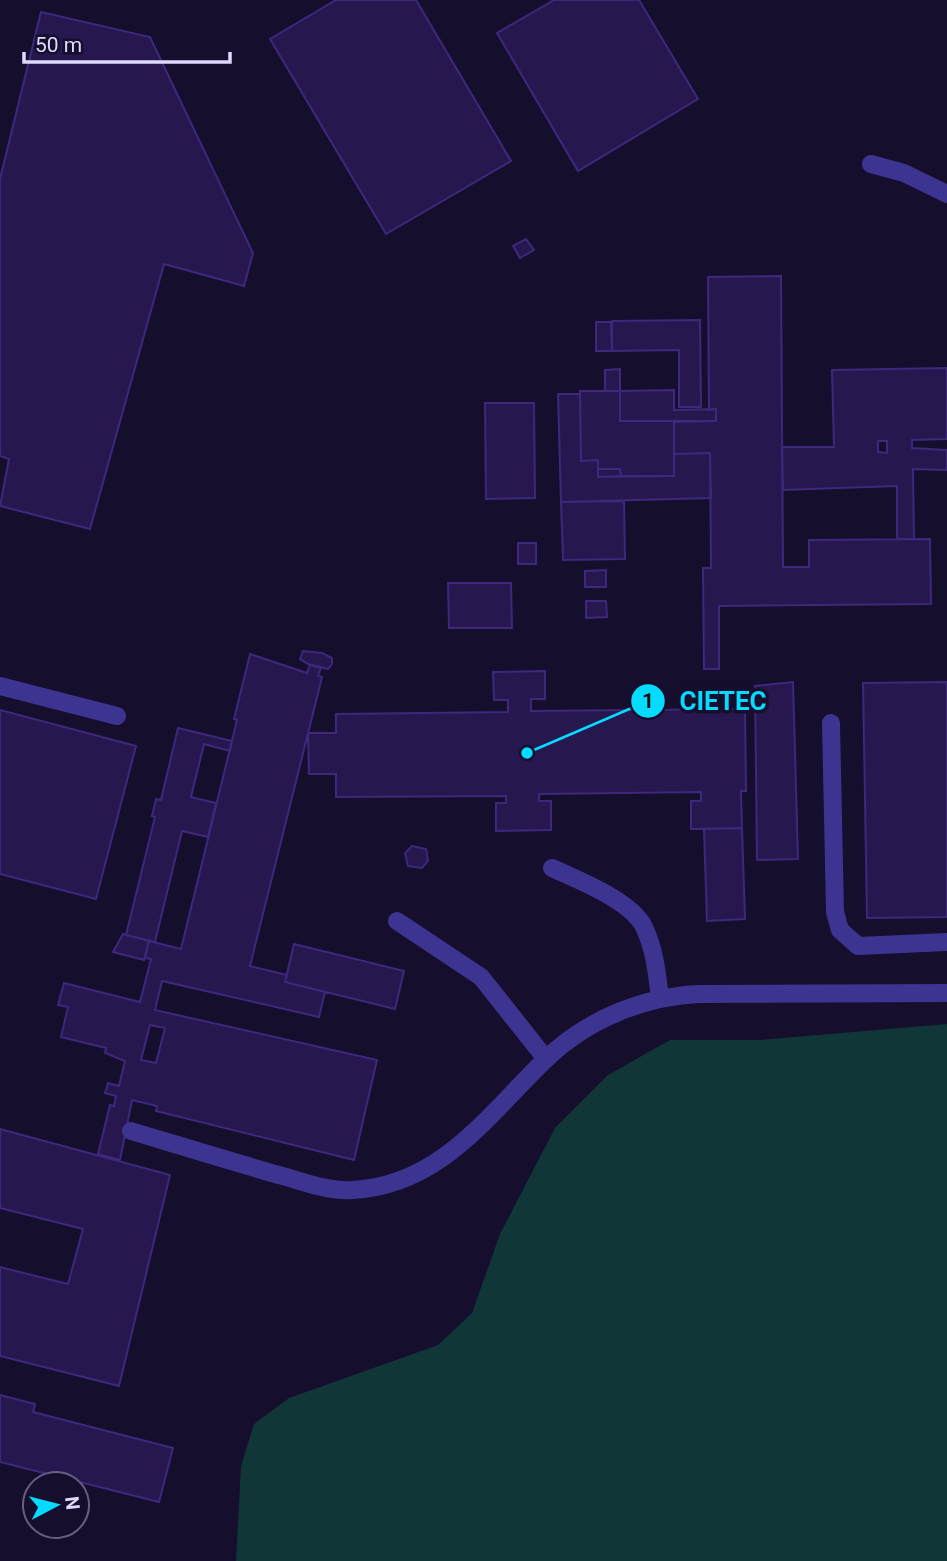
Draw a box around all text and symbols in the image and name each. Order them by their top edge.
scale bar [24,21,231,65]
text: 50 m [35,33,82,57]
callout: CIETEC [630,678,781,725]
text: CIETEC [679,686,767,716]
text: 1 [642,689,654,713]
north arrow [21,1470,91,1540]
text: N [60,1495,85,1511]

